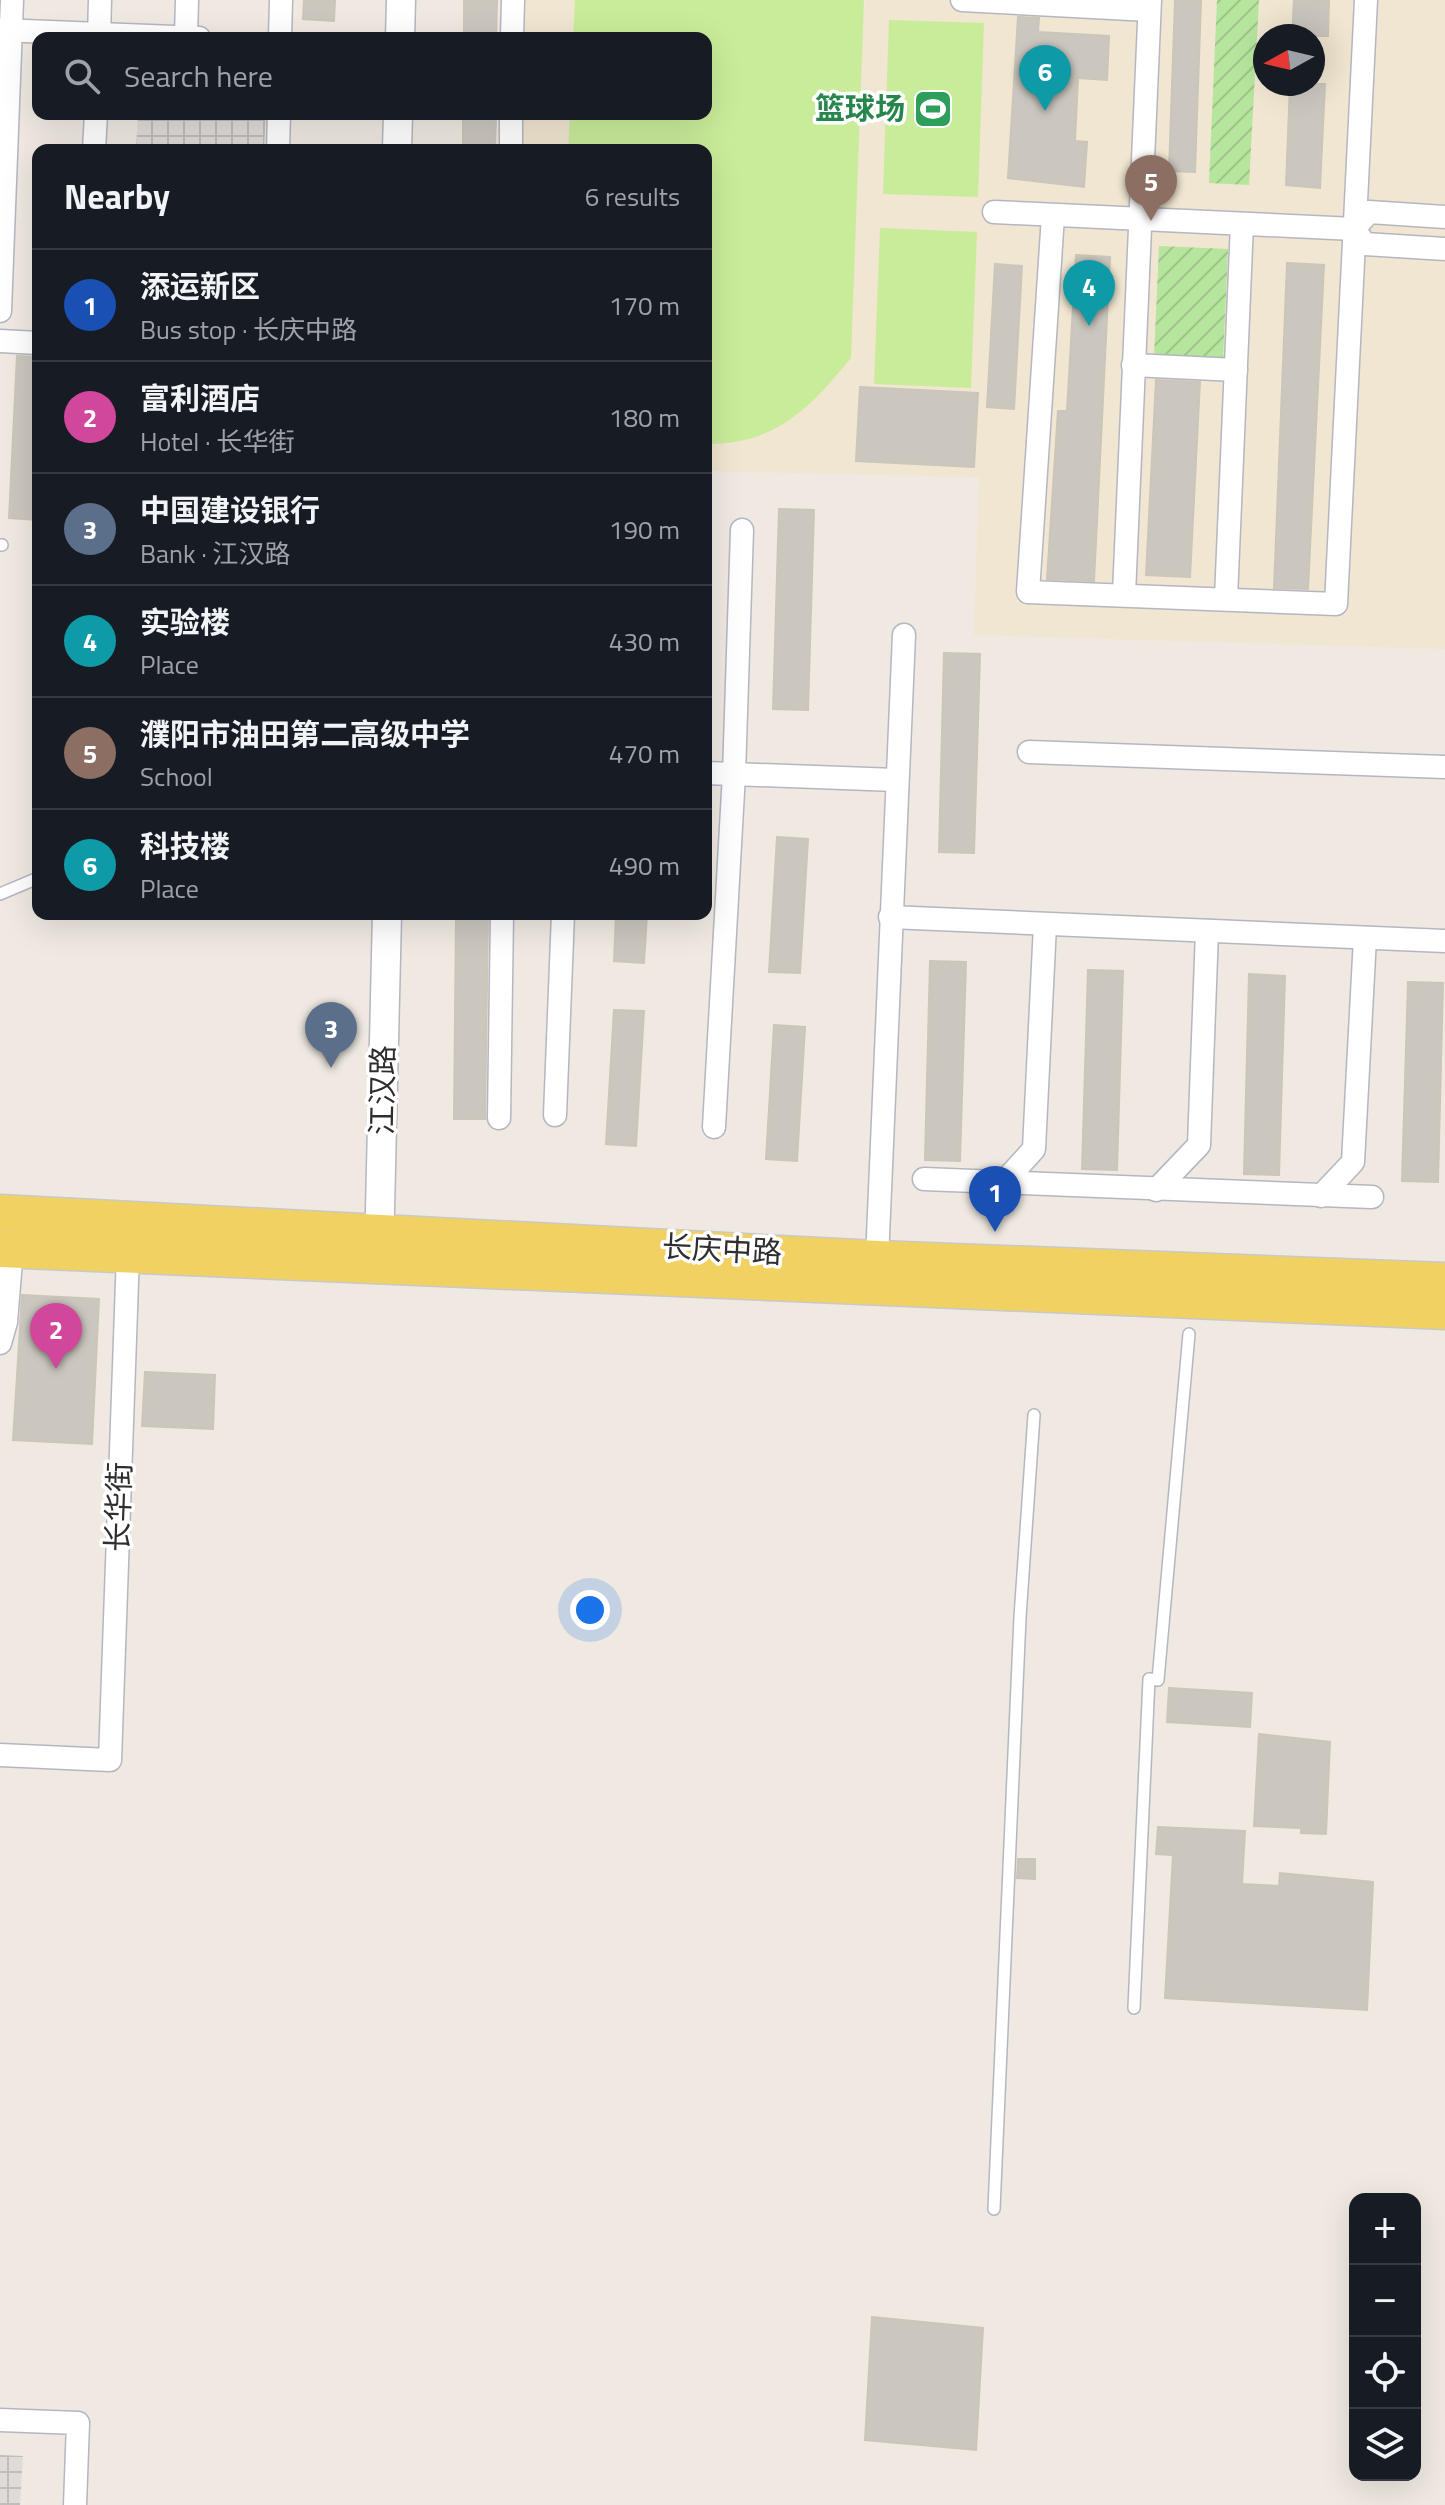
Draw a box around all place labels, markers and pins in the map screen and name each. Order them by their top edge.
pin: 6 [1019,45,1071,111]
place label: 篮球场 [815,85,905,131]
sports icon: 篮球场 [912,88,954,130]
pin: 5 [1125,155,1177,221]
pin: 4 [1063,260,1115,326]
pin: 3 [305,1002,357,1068]
pin: 1 [969,1166,1021,1232]
pin: 2 [30,1303,82,1369]

